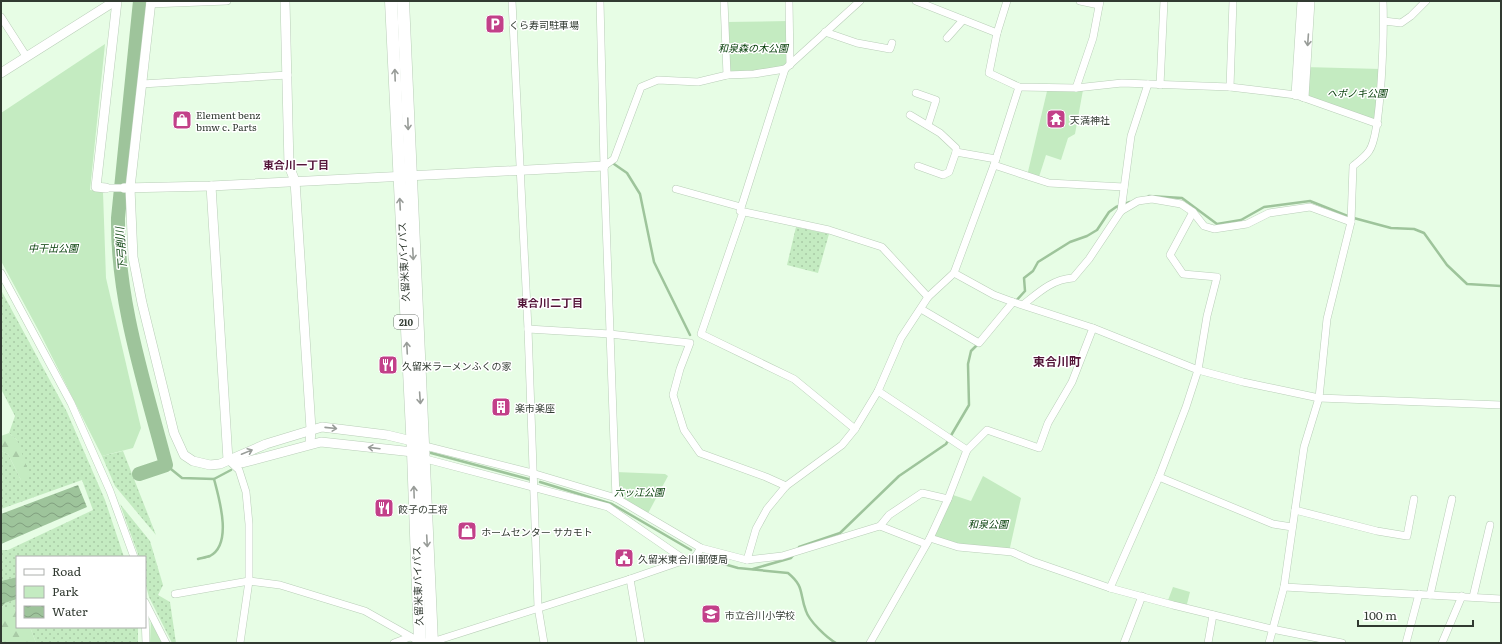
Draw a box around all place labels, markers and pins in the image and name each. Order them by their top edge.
parking icon: くら寿司駐車場 [484,13,506,35]
place label: くら寿司駐車場 [509,17,579,32]
place label: Element benz bmw c. Parts [196,107,261,134]
temple icon: 天満神社 [1045,108,1067,130]
shop icon: Element benz bmw c. Parts [171,109,193,131]
place label: 天満神社 [1070,112,1110,127]
restaurant icon: 久留米ラーメンふくの家 [377,354,399,376]
place label: 久留米ラーメンふくの家 [402,358,512,373]
building icon: 楽市楽座 [490,396,512,418]
place label: 楽市楽座 [515,400,555,415]
restaurant icon: 餃子の王将 [373,497,395,519]
place label: 餃子の王将 [398,501,448,516]
shop icon: ホームセンター サカモト [456,520,478,542]
place label: ホームセンター サカモト [481,524,593,539]
public building icon: 久留米東合川郵便局 [613,547,635,569]
place label: 久留米東合川郵便局 [638,551,728,566]
school or university icon: 市立合川小学校 [700,603,722,625]
place label: 市立合川小学校 [725,607,795,622]

